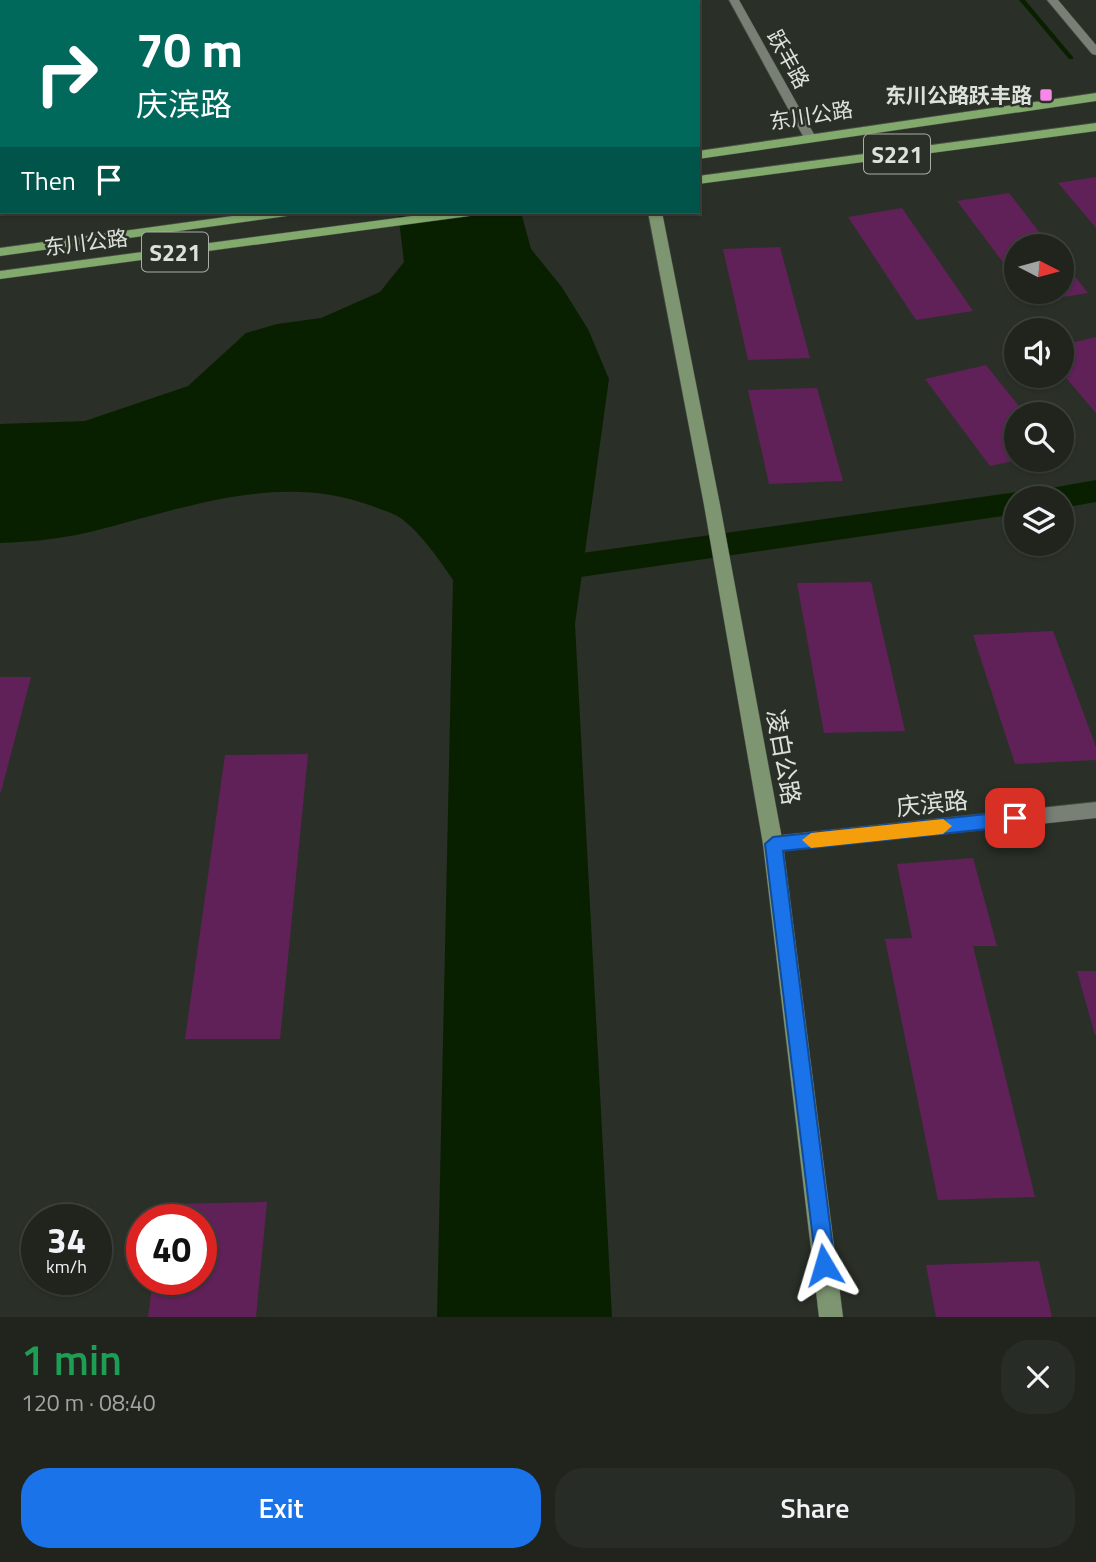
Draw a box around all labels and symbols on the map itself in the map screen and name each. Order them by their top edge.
street label: 跃丰路 [760,24,818,94]
place label: 东川公路跃丰路 [885,79,1032,111]
marker: 东川公路跃丰路 [1038,87,1054,103]
street label: 东川公路 [767,93,855,137]
road number: S221 [864,134,930,174]
street label: 东川公路 [42,221,130,263]
road number: S221 [142,232,208,272]
north arrow [1004,234,1074,304]
street label: 凌白公路 [758,707,810,807]
street label: 庆滨路 [894,781,970,825]
pin [985,788,1045,848]
speed limit sign: 40 [126,1204,217,1295]
position arrow [787,1228,861,1302]

